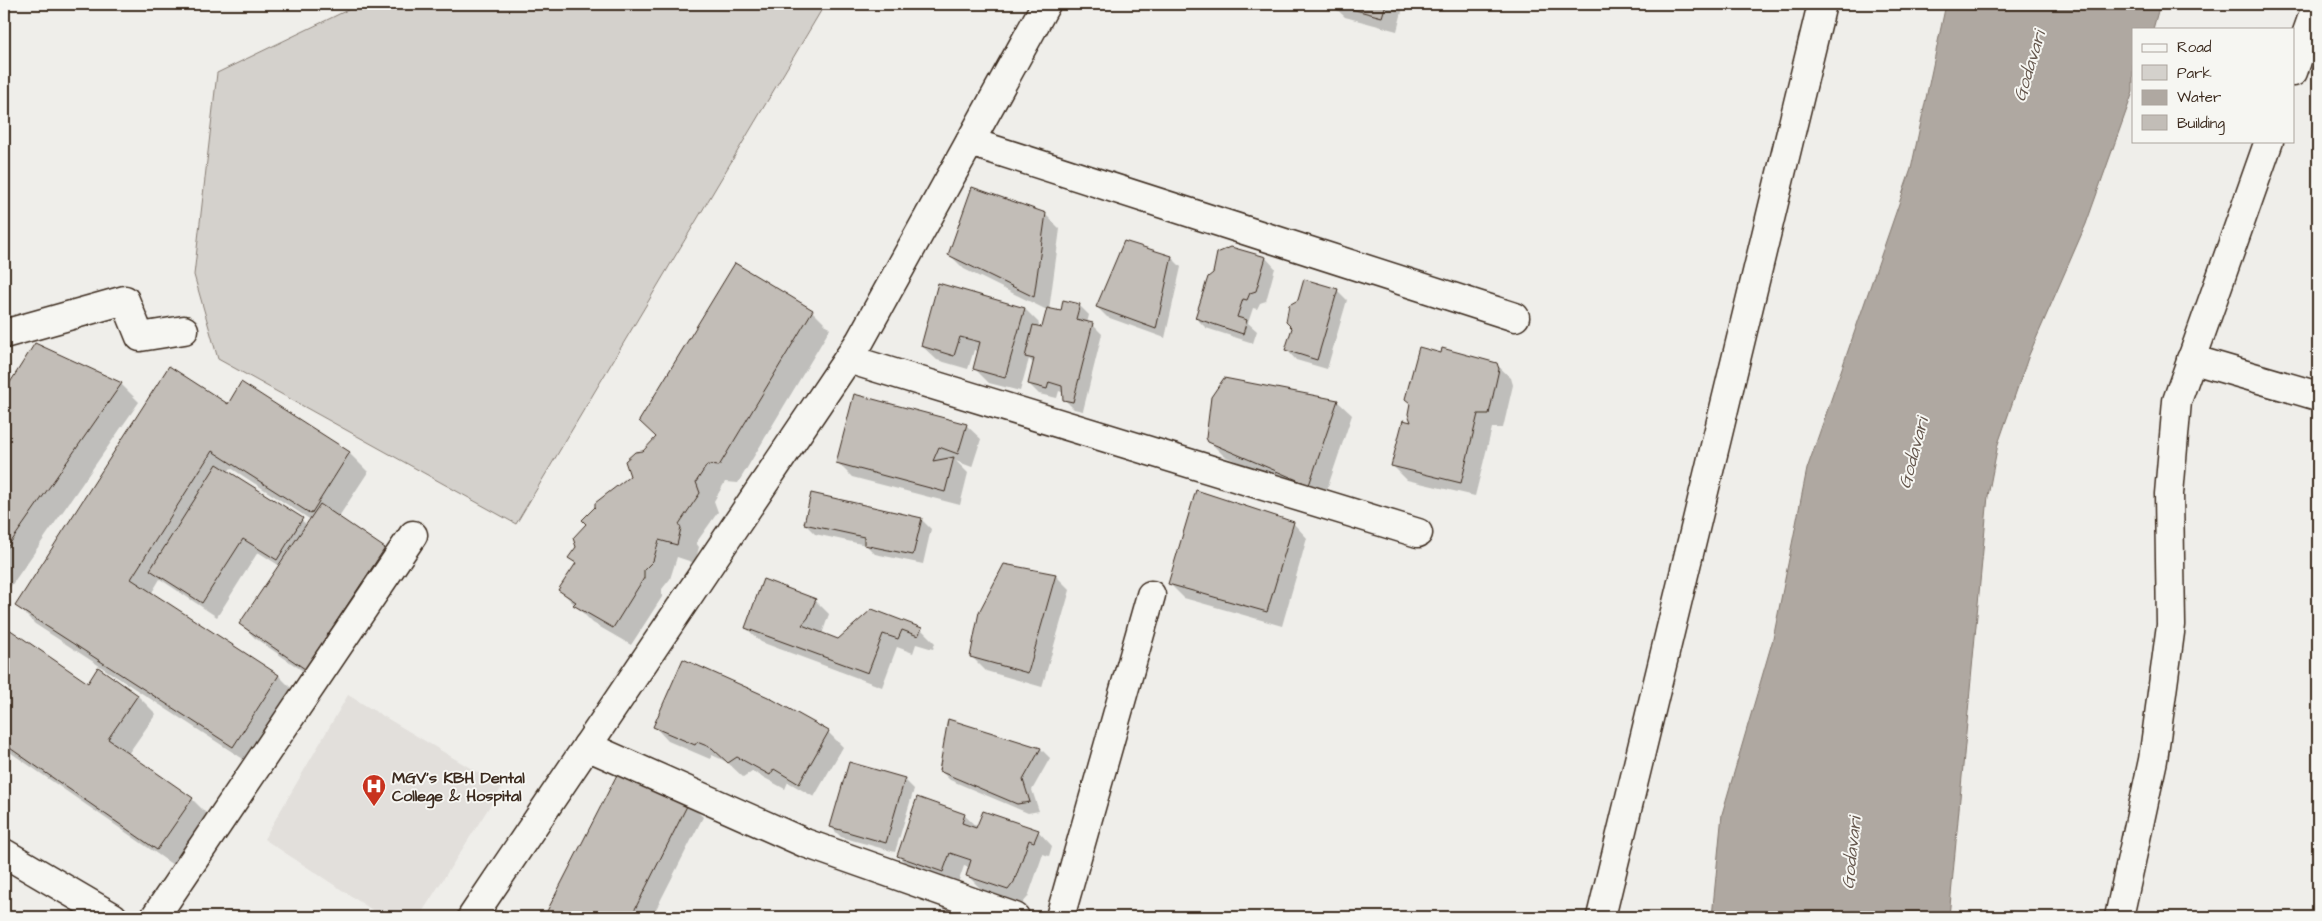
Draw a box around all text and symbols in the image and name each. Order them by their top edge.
water label: Godavari [2007,26,2053,104]
legend [2132,28,2294,142]
text: Road [2177,37,2212,58]
text: Park [2177,63,2212,84]
text: Water [2177,87,2221,108]
text: Building [2177,113,2225,135]
water label: Godavari [1892,413,1935,491]
place label: MGV's KBH Dental College & Hospital [392,767,525,809]
hospital icon: MGV's KBH Dental College & Hospital [361,773,387,807]
water label: Godavari [1835,814,1868,890]

